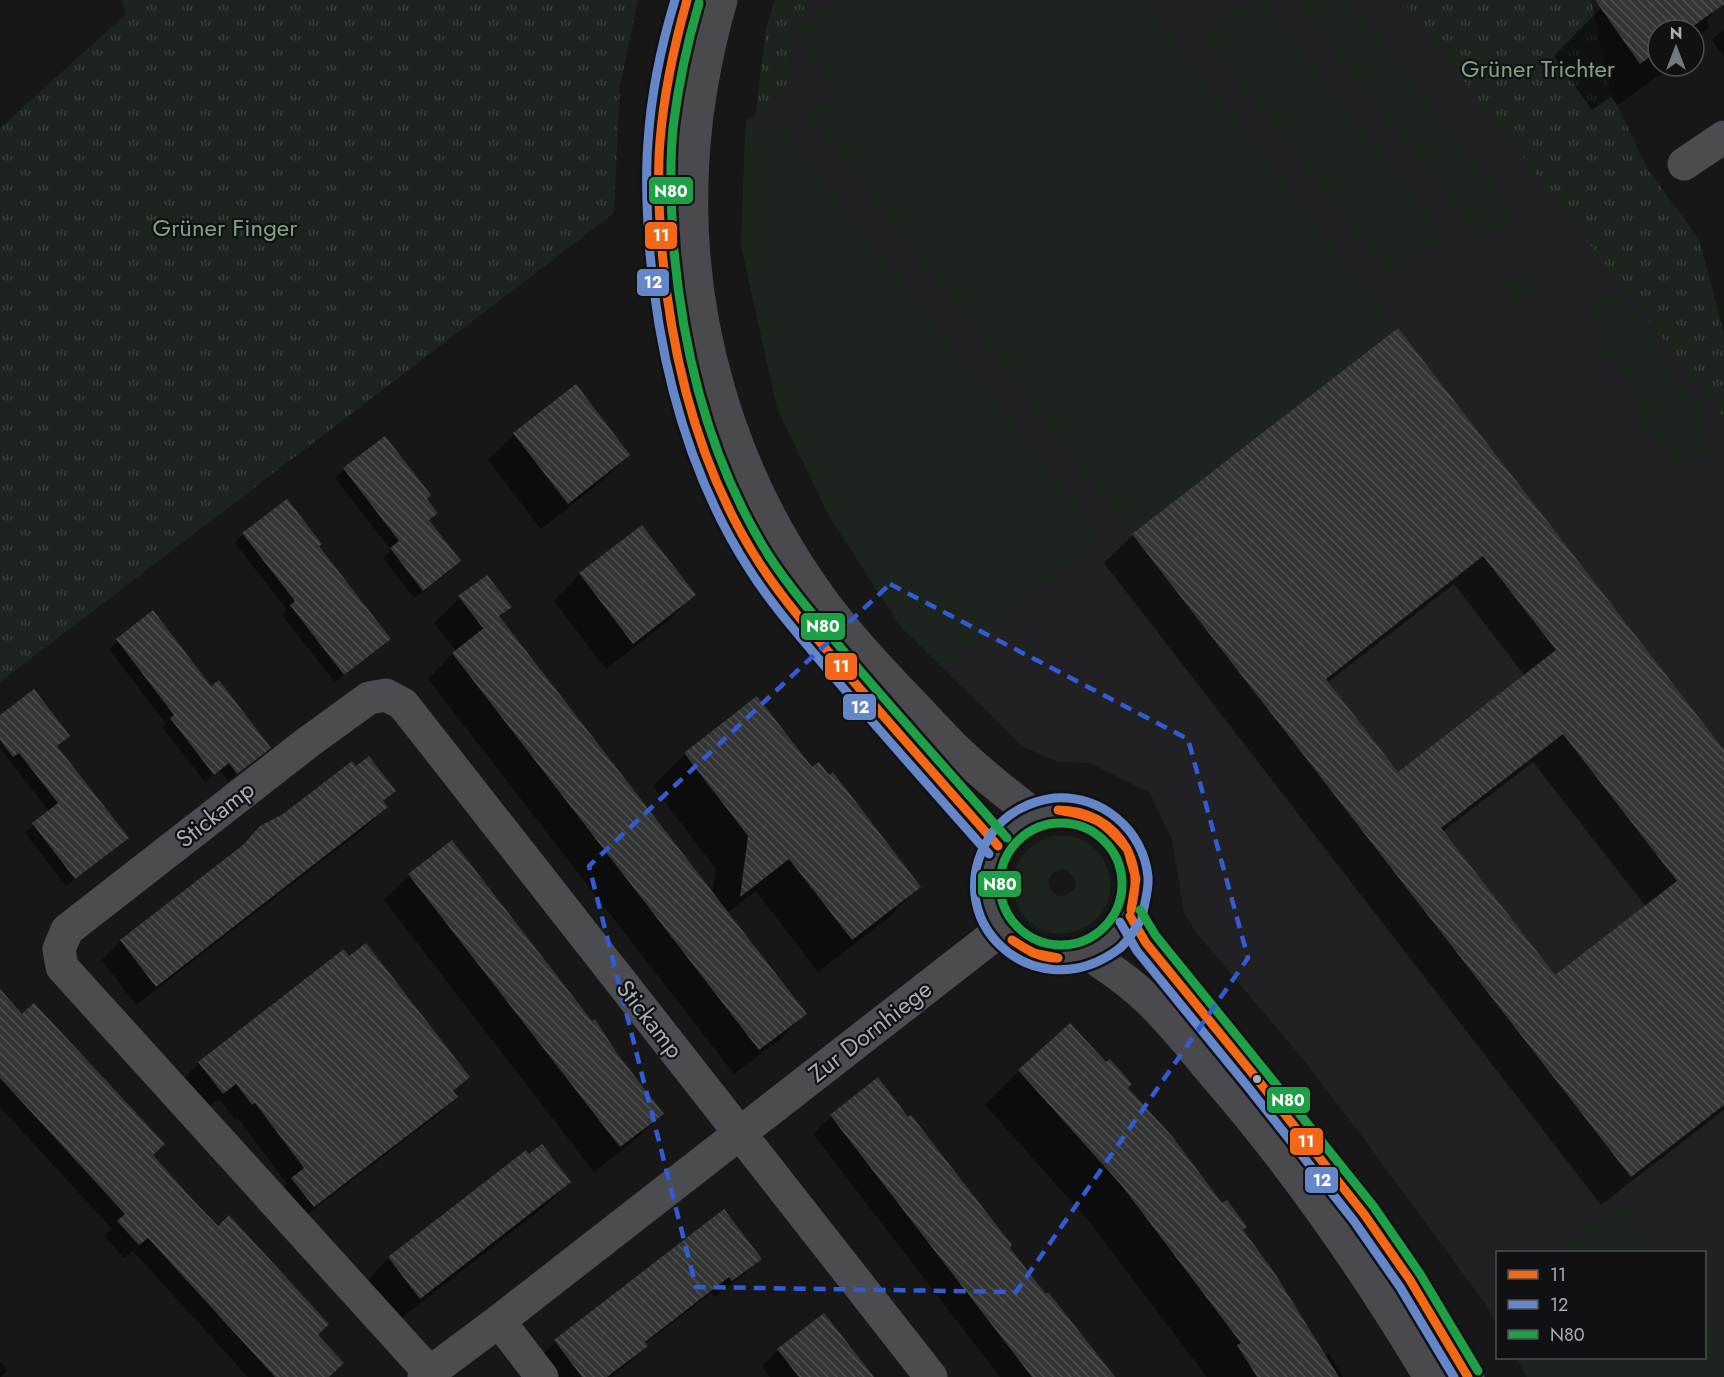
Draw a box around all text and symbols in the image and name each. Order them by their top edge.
north arrow [1646,18,1706,78]
text: N [1670,22,1682,45]
park label: Grüner Trichter [1461,51,1616,86]
line badge: N80 [648,176,694,205]
text: N80 [654,180,688,203]
park label: Grüner Finger [153,210,298,245]
line badge: 11 [644,221,678,250]
text: 11 [653,224,669,247]
line badge: 12 [636,268,670,297]
text: 12 [644,271,662,294]
line badge: N80 [800,612,846,641]
text: N80 [806,615,840,638]
line badge: 11 [824,652,858,681]
text: 11 [833,655,849,678]
line badge: 12 [842,693,877,721]
text: 12 [851,696,869,719]
street label: Stickamp [168,772,262,856]
line badge: N80 [977,870,1022,898]
text: N80 [983,873,1017,896]
street label: Stickamp [608,972,692,1066]
street label: Zur Dornhiege [801,972,939,1090]
unlabelled marker [1251,1073,1263,1085]
line badge: N80 [1266,1086,1311,1114]
text: N80 [1271,1089,1305,1112]
line badge: 11 [1289,1127,1324,1156]
text: 11 [1298,1130,1314,1153]
line badge: 12 [1304,1166,1339,1194]
text: 12 [1313,1169,1331,1192]
legend [1496,1251,1706,1359]
text: 11 [1550,1262,1566,1288]
text: 12 [1550,1292,1568,1318]
text: N80 [1550,1322,1585,1348]

